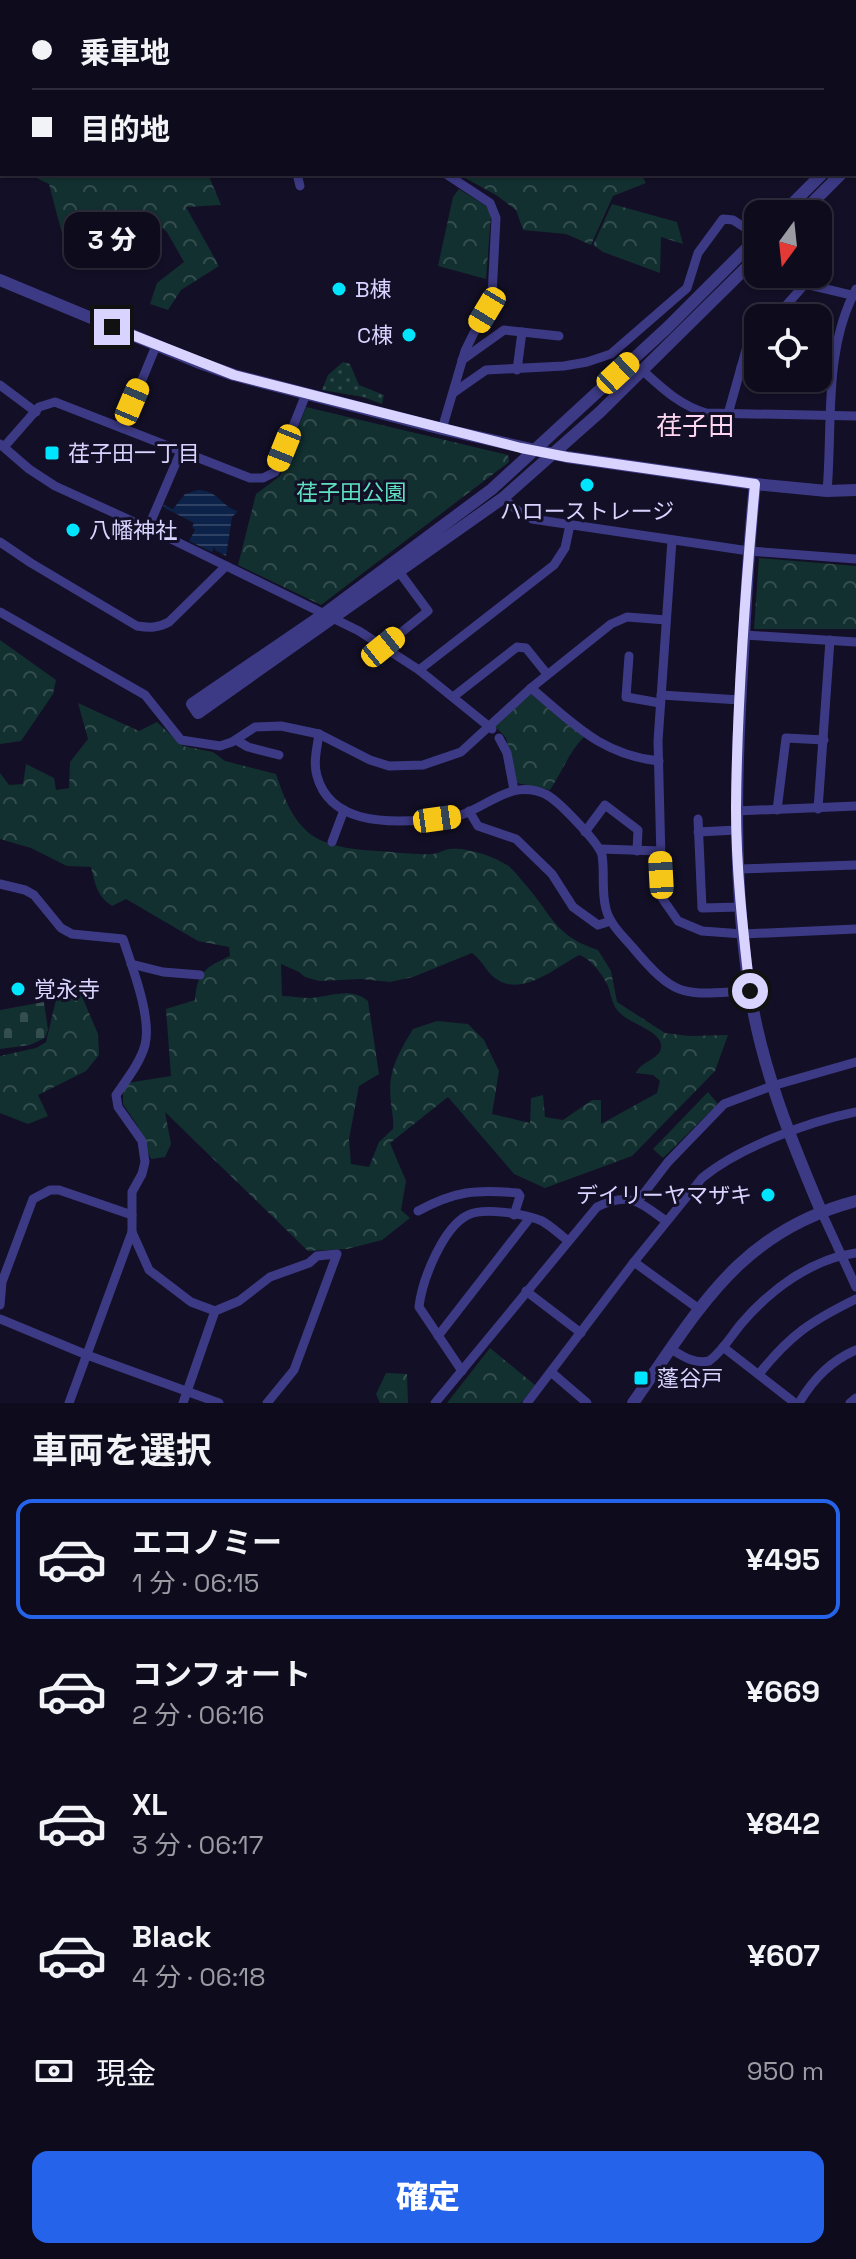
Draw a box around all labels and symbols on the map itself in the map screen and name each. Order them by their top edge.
north arrow [744,200,832,288]
callout: 3 分 [64,211,160,267]
place label: B棟 [355,275,392,303]
marker: B棟 [330,280,348,298]
car [464,283,510,337]
route end [94,309,130,345]
place label: C棟 [357,321,393,349]
marker: C棟 [400,326,418,344]
car [592,348,644,398]
car [112,375,152,429]
district label: 荏子田 [656,409,734,443]
car [264,421,304,475]
place label: 荏子田一丁目 [68,439,200,467]
marker: 荏子田一丁目 [43,444,61,462]
marker: ハローストレージ [578,476,596,494]
park label: 荏子田公園 [296,478,406,506]
place label: ハローストレージ [500,497,674,525]
place label: 八幡神社 [89,516,177,544]
marker: 八幡神社 [64,521,82,539]
car [357,623,409,671]
car [412,804,462,834]
car [648,850,674,900]
route start [732,973,768,1009]
place label: 覚永寺 [34,975,100,1003]
marker: 覚永寺 [9,980,27,998]
place label: デイリーヤマザキ [576,1181,752,1209]
marker: デイリーヤマザキ [759,1186,777,1204]
place label: 蓬谷戸 [657,1364,723,1392]
marker: 蓬谷戸 [632,1369,650,1387]

